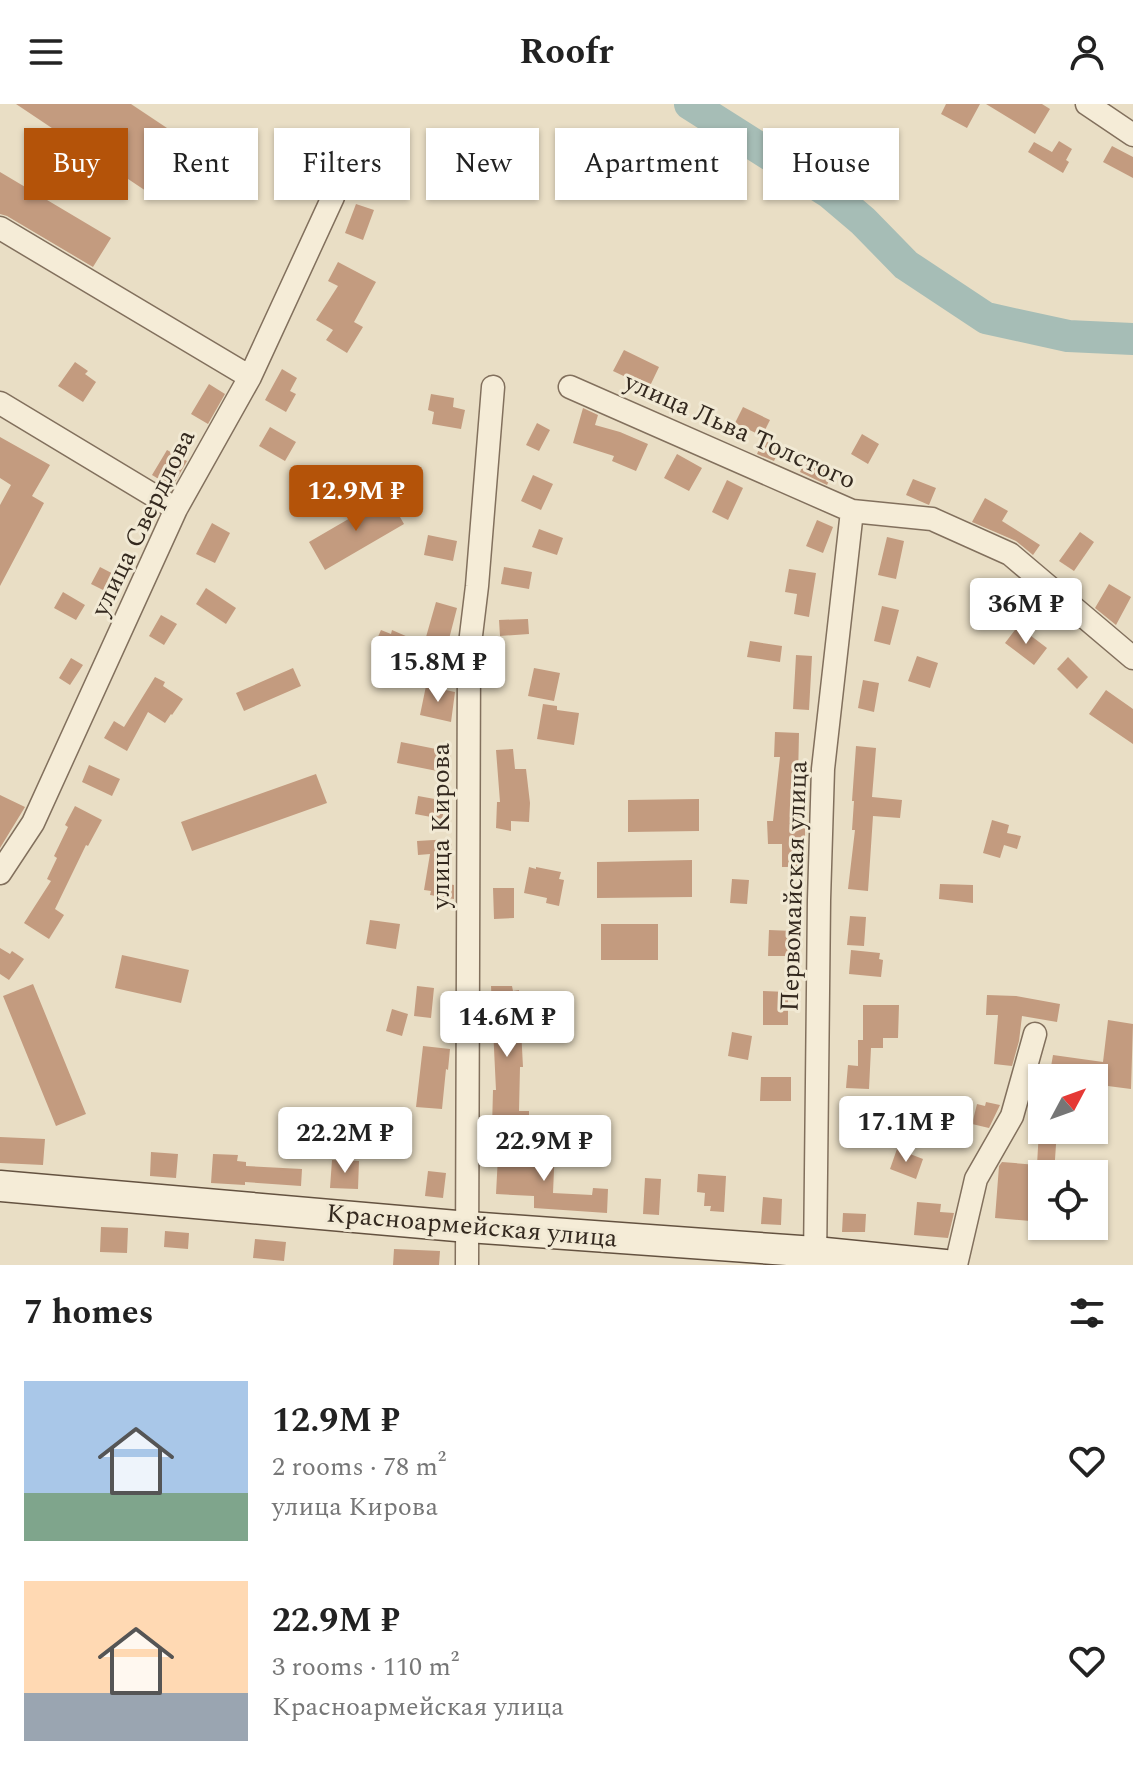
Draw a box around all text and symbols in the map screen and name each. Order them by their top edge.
text: Roofr [519,25,614,80]
icon: menu [24,30,68,74]
icon: person [1065,30,1109,74]
chip: Buy [24,128,128,200]
chip: Rent [144,128,258,200]
chip: Filters [274,128,410,200]
chip: New [426,128,539,200]
chip: Apartment [555,128,747,200]
chip: House [763,128,899,200]
street label: улица Льва Толстого [617,361,863,500]
street label: улица Свердлова [80,422,206,624]
pin: 12.9M ₽ [282,465,430,533]
text: 12.9M ₽ [307,471,405,511]
pin: 36M ₽ [970,578,1082,646]
text: 36M ₽ [988,584,1064,624]
pin: 15.8M ₽ [364,636,512,704]
text: 15.8M ₽ [389,642,487,682]
street label: улица Кирова [421,743,461,910]
street label: Первомайская улица [770,760,818,1012]
pin: 14.6M ₽ [433,991,581,1059]
text: 14.6M ₽ [458,997,556,1037]
north arrow [1028,1064,1108,1144]
map controls [1028,1064,1108,1240]
pin: 17.1M ₽ [832,1096,980,1164]
text: 17.1M ₽ [857,1102,955,1142]
pin: 22.2M ₽ [271,1107,419,1175]
text: 22.2M ₽ [296,1113,394,1153]
pin: 22.9M ₽ [470,1115,618,1183]
text: 22.9M ₽ [495,1121,593,1161]
button: locate [1028,1160,1108,1240]
street label: Красноармейская улица [325,1193,619,1259]
text: 7 homes [24,1287,154,1339]
icon: filters [1065,1291,1109,1335]
text: 12.9M ₽ [272,1395,400,1447]
icon: home [88,1413,184,1509]
icon: heart [1065,1439,1109,1483]
text: 2 rooms · 78 m² [272,1447,446,1487]
text: улица Кирова [272,1487,438,1527]
text: 22.9M ₽ [272,1595,400,1647]
icon: home [88,1613,184,1709]
icon: heart [1065,1639,1109,1683]
text: 3 rooms · 110 m² [272,1647,459,1687]
text: Красноармейская улица [272,1687,564,1727]

